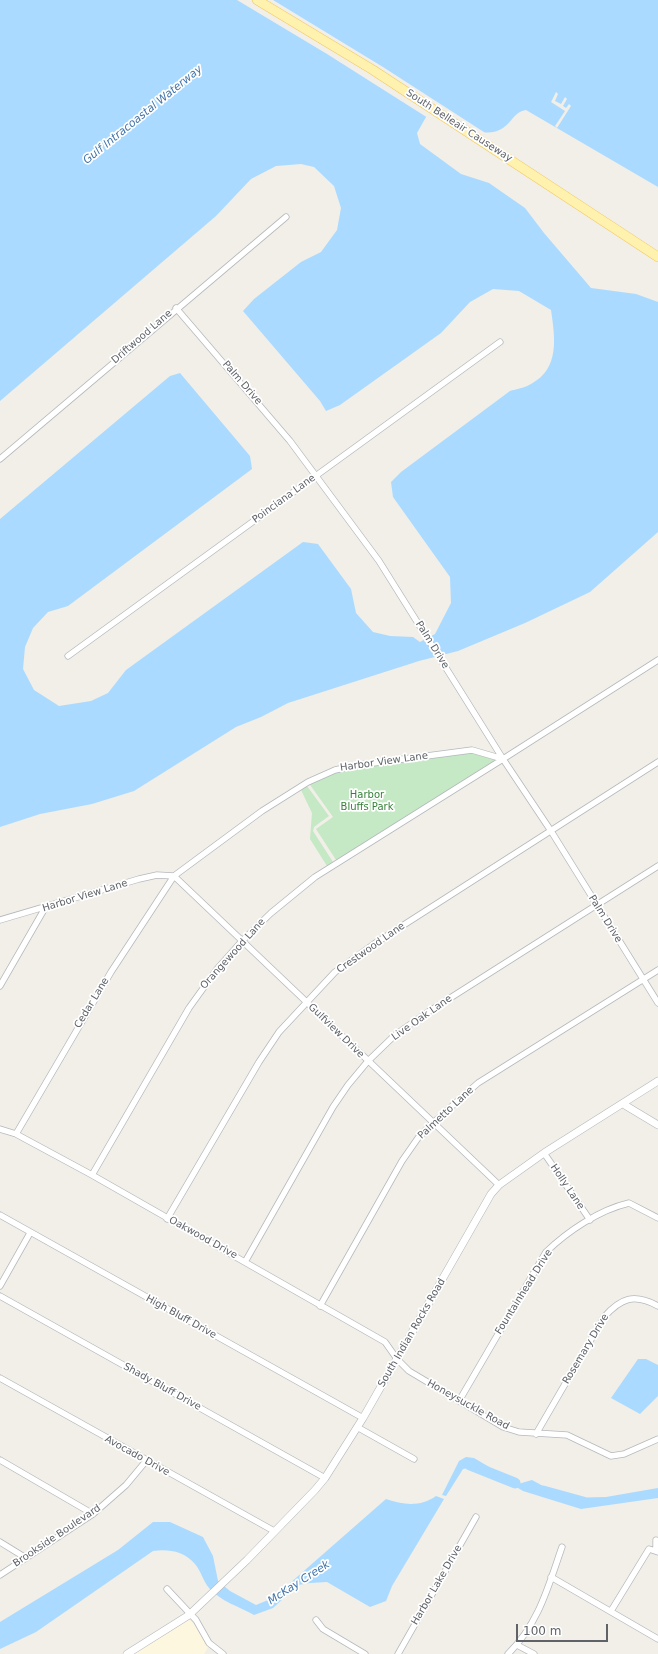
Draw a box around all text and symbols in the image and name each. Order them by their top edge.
water label: Gulf Intracoastal Waterway [81,63,205,167]
street label: South Belleair Causeway [404,87,514,165]
street label: Driftwood Lane [109,308,175,366]
street label: Palm Drive [220,359,264,407]
street label: Poinciana Lane [250,472,318,526]
street label: Palm Drive [413,619,451,671]
street label: Harbor View Lane [339,750,429,774]
park label: Harbor Bluffs Park [341,789,393,812]
street label: Harbor View Lane [41,877,129,915]
street label: Palm Drive [586,893,624,945]
street label: Orangewood Lane [198,916,268,992]
street label: Crestwood Lane [335,920,407,976]
street label: Cedar Lane [72,975,112,1031]
street label: Live Oak Lane [390,993,454,1043]
street label: Gulfview Drive [305,1001,367,1061]
street label: Palmetto Lane [416,1084,476,1142]
street label: Holly Lane [547,1162,587,1212]
street label: Oakwood Drive [167,1214,239,1262]
street label: Fountainhead Drive [493,1247,555,1337]
street label: South Indian Rocks Road [376,1276,448,1390]
street label: High Bluff Drive [144,1293,218,1341]
street label: Rosemary Drive [560,1312,612,1386]
street label: Shady Bluff Drive [121,1361,203,1413]
street label: Honeysuckle Road [425,1377,511,1433]
street label: Avocado Drive [103,1433,171,1479]
street label: Brookside Boulevard [11,1502,103,1570]
street label: Harbor Lake Drive [409,1543,465,1627]
water label: McKay Creek [266,1558,332,1608]
scale bar [518,1616,610,1642]
text: 100 m [523,1624,561,1638]

